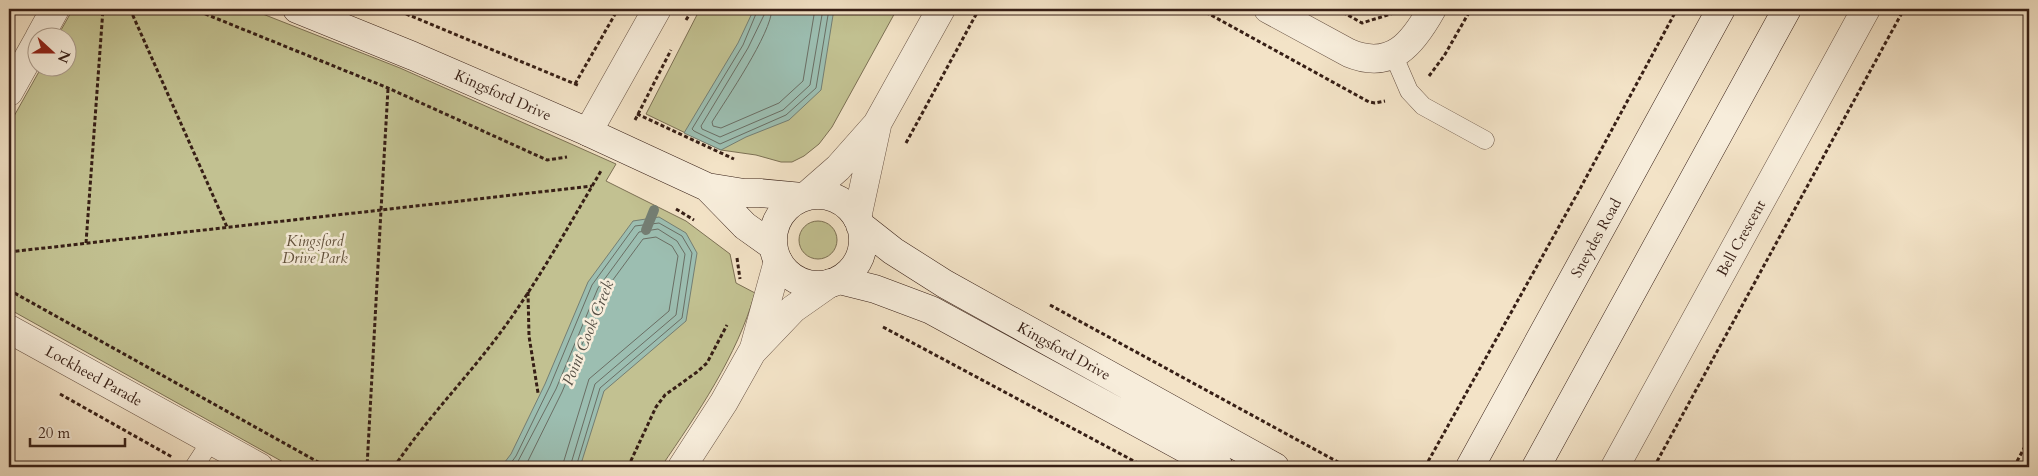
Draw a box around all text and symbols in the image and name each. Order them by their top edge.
north arrow [28,28,78,78]
text: N [53,47,75,66]
street label: Kingsford Drive [452,65,555,125]
street label: Sneydes Road [1566,195,1626,281]
street label: Bell Crescent [1712,196,1770,280]
park label: Kingsford Drive Park [282,231,348,268]
water label: Point Cook Creek [557,277,619,389]
street label: Kingsford Drive [1014,317,1114,385]
street label: Lockheed Parade [42,341,146,411]
scale bar [30,416,125,448]
text: 20 m [38,423,70,443]

